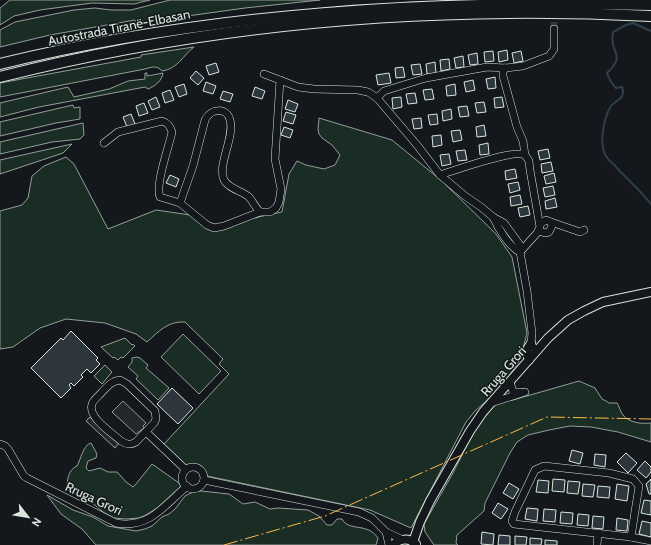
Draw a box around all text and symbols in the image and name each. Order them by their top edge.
street label: Autostrada Tiranë-Elbasan [47,5,191,49]
street label: Rruga Grori [477,343,529,399]
street label: Rruga Grori [63,478,125,518]
north arrow [8,497,48,537]
text: N [29,515,45,529]

